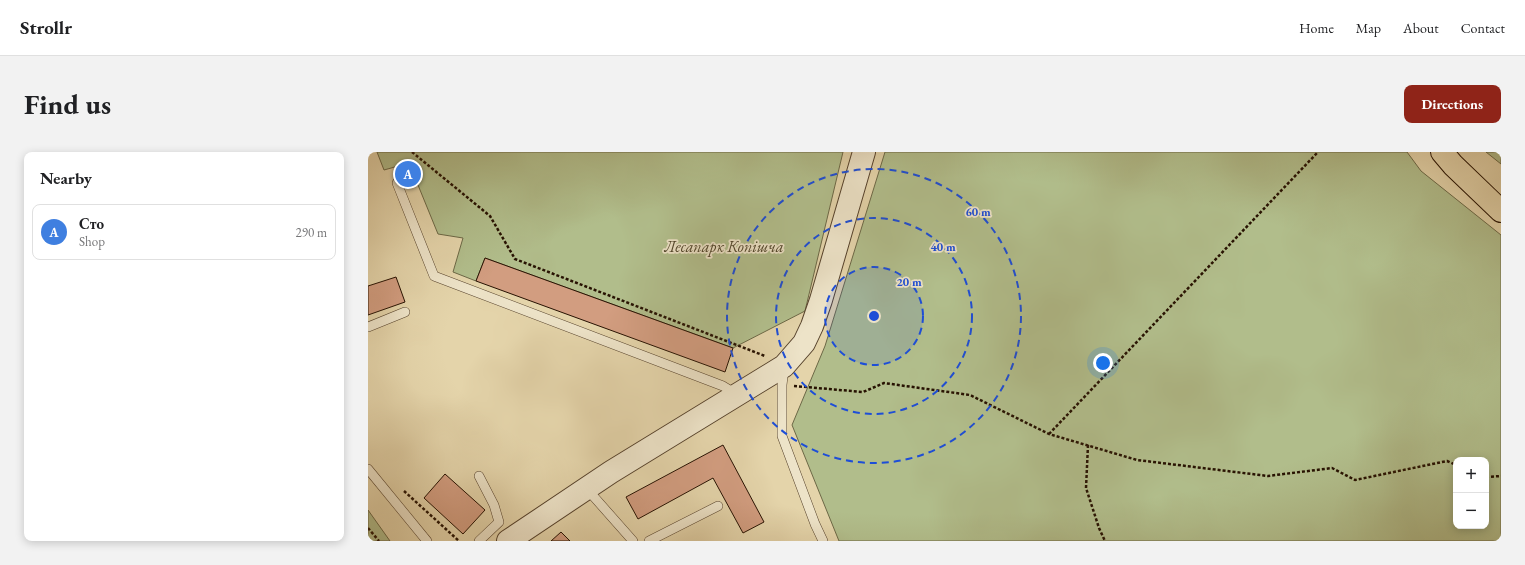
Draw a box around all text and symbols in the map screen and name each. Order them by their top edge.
text: Strollr [20,15,72,40]
text: Home [1299,19,1334,37]
text: Map [1356,19,1381,37]
text: About [1403,19,1439,37]
text: Contact [1461,19,1505,37]
button: Directions [1404,85,1501,123]
text: Find us [24,86,111,122]
pin: A [395,159,421,189]
text: Nearby [40,167,92,189]
text: 60 m [965,204,991,220]
text: Сто [79,214,104,233]
text: A [49,224,59,241]
text: 290 m [296,224,327,241]
text: Shop [79,233,105,250]
park label: Лесапарк Копішча [663,236,784,257]
text: 40 m [930,239,956,255]
text: 20 m [896,274,922,290]
centre of rings [867,309,881,323]
your location [1093,353,1113,373]
map controls [1453,457,1489,529]
button: + [1453,457,1489,493]
button: − [1453,493,1489,529]

